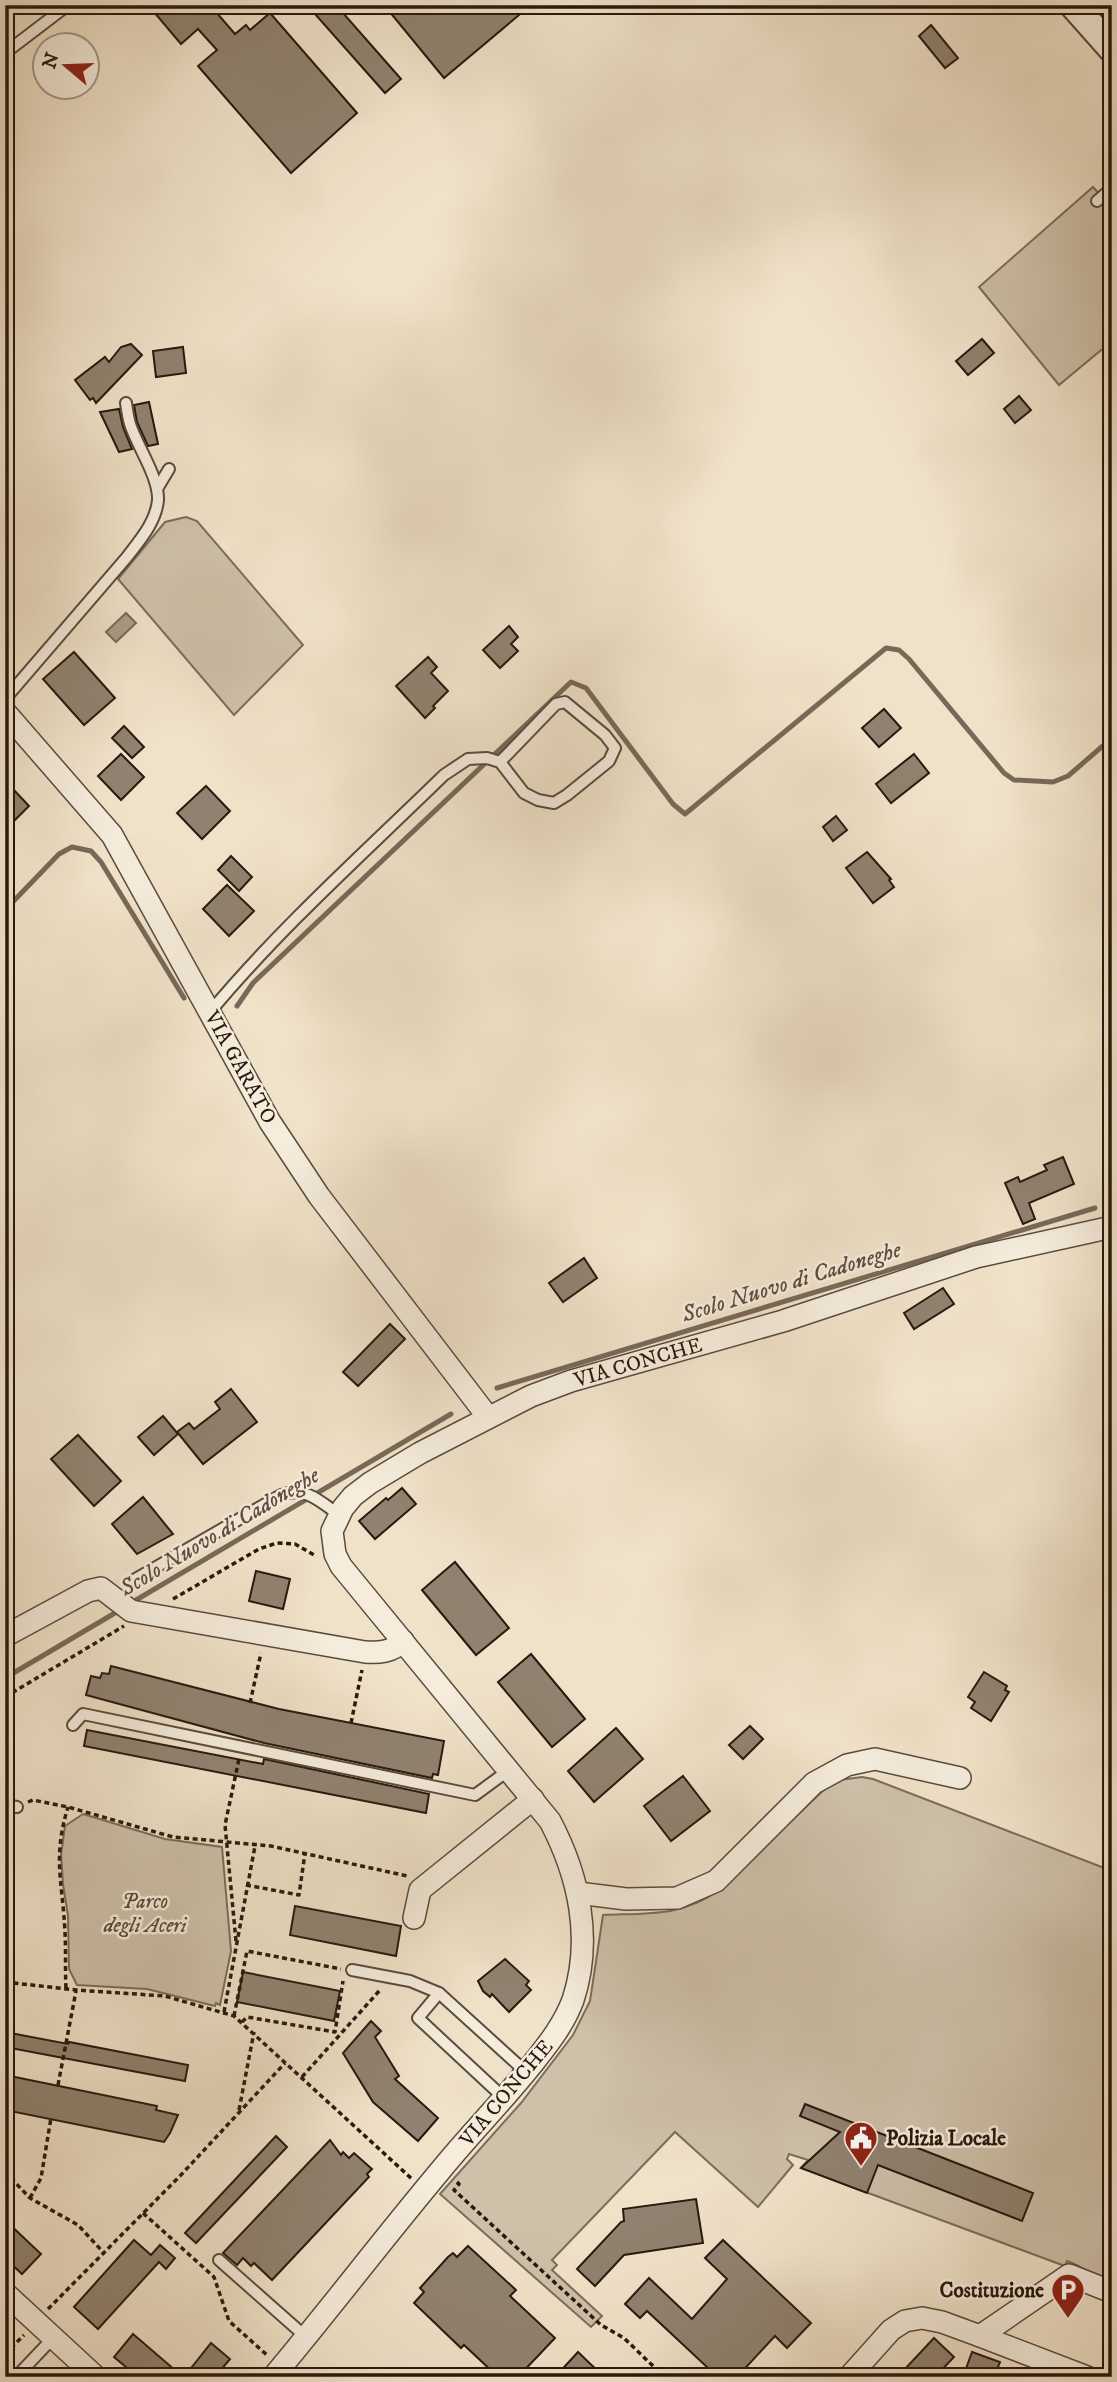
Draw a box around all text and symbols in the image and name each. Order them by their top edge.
north arrow [32,32,102,102]
text: N [38,49,65,72]
street label: VIA GARATO [198,1005,282,1129]
water label: Scolo Nuovo di Cadoneghe [677,1235,906,1330]
street label: VIA CONCHE [570,1332,705,1394]
water label: Scolo Nuovo di Cadoneghe [114,1461,326,1604]
park label: Parco degli Aceri [103,1889,188,1939]
street label: VIA CONCHE [454,2035,559,2153]
public building icon: Polizia Locale [842,2119,880,2168]
place label: Polizia Locale [886,2126,1006,2152]
parking icon: Costituzione [1049,2271,1087,2320]
place label: Costituzione [940,2278,1044,2304]

